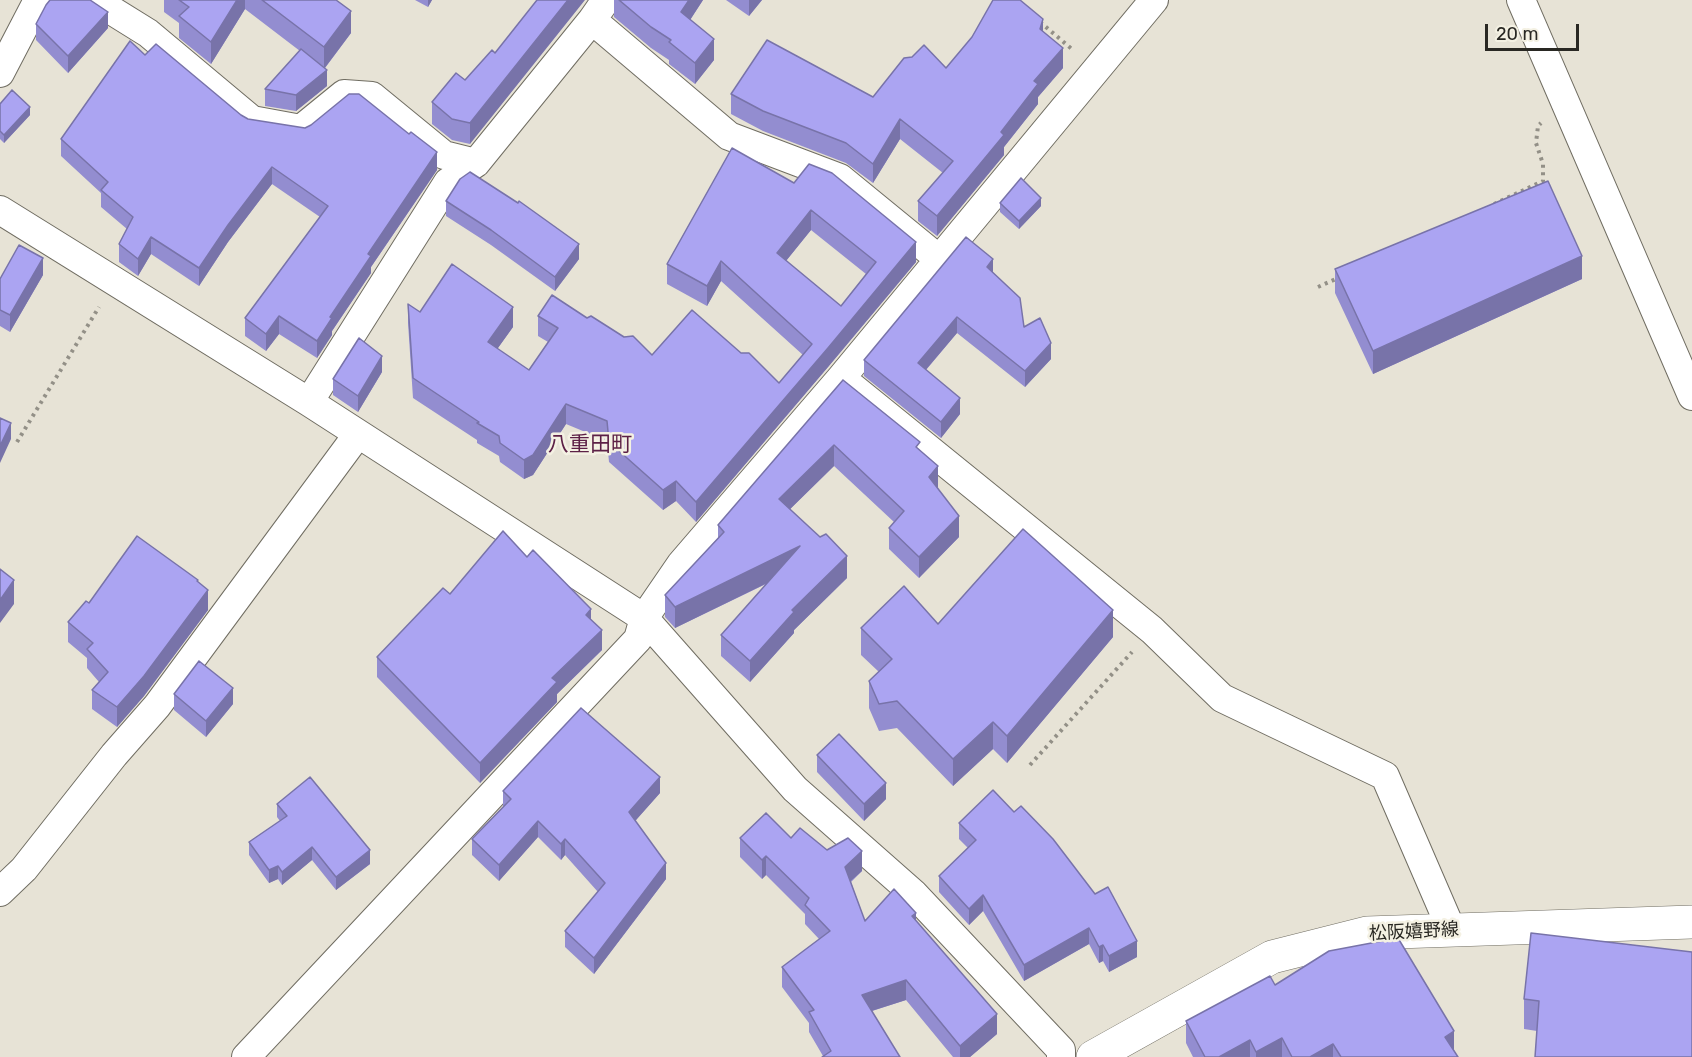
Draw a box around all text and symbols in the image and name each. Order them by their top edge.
scale bar [1488,12,1582,50]
text: 20 m [1496,23,1538,45]
district label: 八重田町 [548,432,632,458]
street label: 松阪嬉野線 [1368,919,1460,945]

